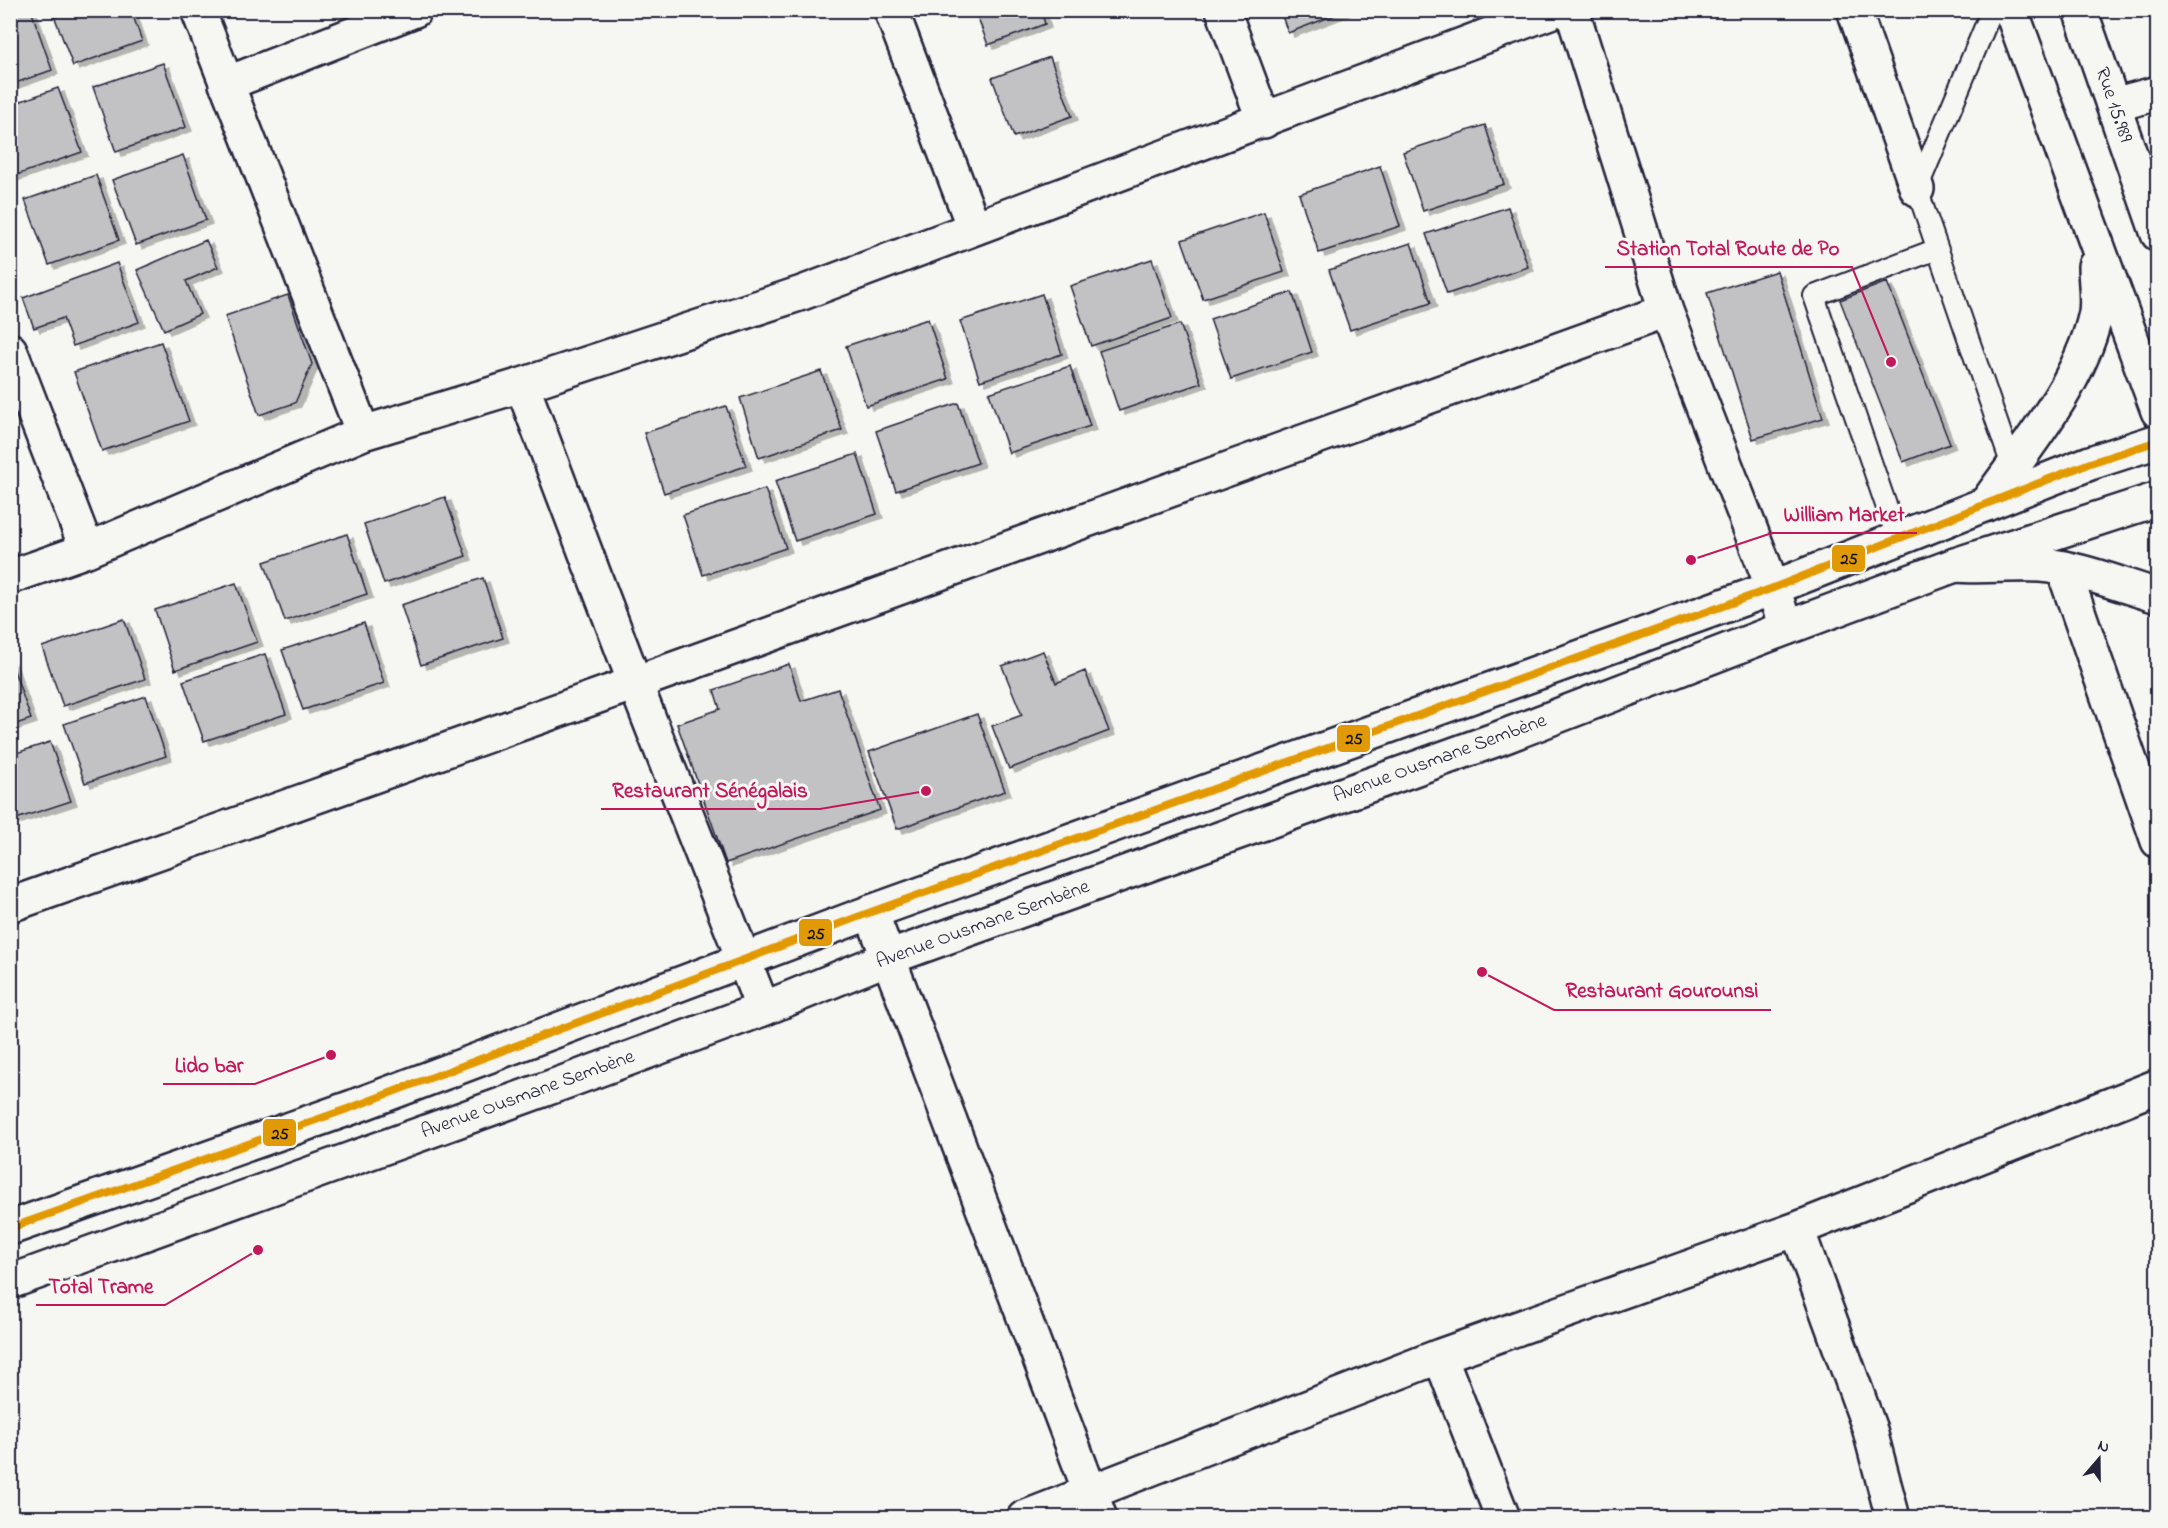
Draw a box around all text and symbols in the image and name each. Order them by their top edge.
street label: Rue 15.989 [2087,63,2139,147]
callout: Station Total Route de Po [1605,228,1852,267]
text: Station Total Route de Po [1617,235,1840,265]
callout: William Market [1772,494,1917,533]
text: William Market [1783,501,1905,531]
line badge: 25 [1831,544,1866,573]
text: 25 [1839,548,1858,572]
street label: Avenue Ousmane Sembène [1329,707,1551,811]
line badge: 25 [1336,724,1371,753]
text: 25 [1344,728,1363,752]
callout: Restaurant Sénégalais [601,770,820,809]
text: Restaurant Sénégalais [612,777,808,809]
street label: Avenue Ousmane Sembène [872,873,1094,977]
line badge: 25 [798,918,833,947]
text: 25 [806,923,825,947]
callout: Restaurant Gourounsi [1554,971,1771,1010]
text: Restaurant Gourounsi [1566,977,1759,1007]
street label: Avenue Ousmane Sembène [417,1043,639,1147]
callout: Lido bar [163,1045,255,1084]
text: Lido bar [175,1052,244,1082]
line badge: 25 [262,1118,297,1147]
text: 25 [270,1123,289,1147]
callout: Total Trame [36,1266,165,1305]
text: Total Trame [49,1273,154,1303]
north arrow [2069,1429,2129,1489]
text: N [2094,1434,2113,1460]

